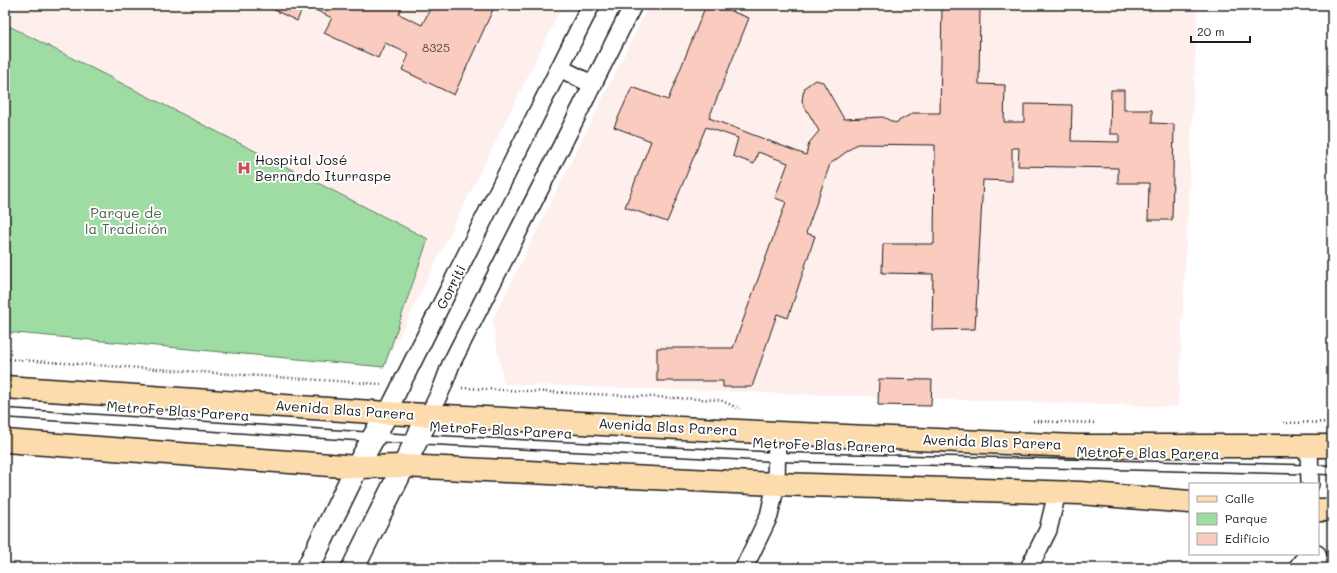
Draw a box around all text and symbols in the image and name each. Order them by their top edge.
scale bar [1191,18,1250,44]
text: 20 m [1197,23,1225,39]
house number: 8325 [422,39,450,55]
place label: Hospital José Bernardo Iturraspe [255,150,391,185]
hospital icon: Hospital José Bernardo Iturraspe [236,160,252,176]
park label: Parque de la Tradición [85,203,167,238]
street label: Gorriti [431,261,470,312]
street label: Avenida Blas Parera [275,395,415,424]
street label: MetroFe Blas Parera [106,396,250,425]
street label: Avenida Blas Parera [598,413,738,440]
street label: MetroFe Blas Parera [429,416,573,443]
street label: Avenida Blas Parera [922,430,1062,453]
street label: MetroFe Blas Parera [752,433,896,456]
street label: MetroFe Blas Parera [1076,442,1220,463]
legend [1189,483,1319,555]
text: Calle [1225,490,1255,506]
text: Parque [1225,510,1268,526]
text: Edificio [1225,530,1269,546]

